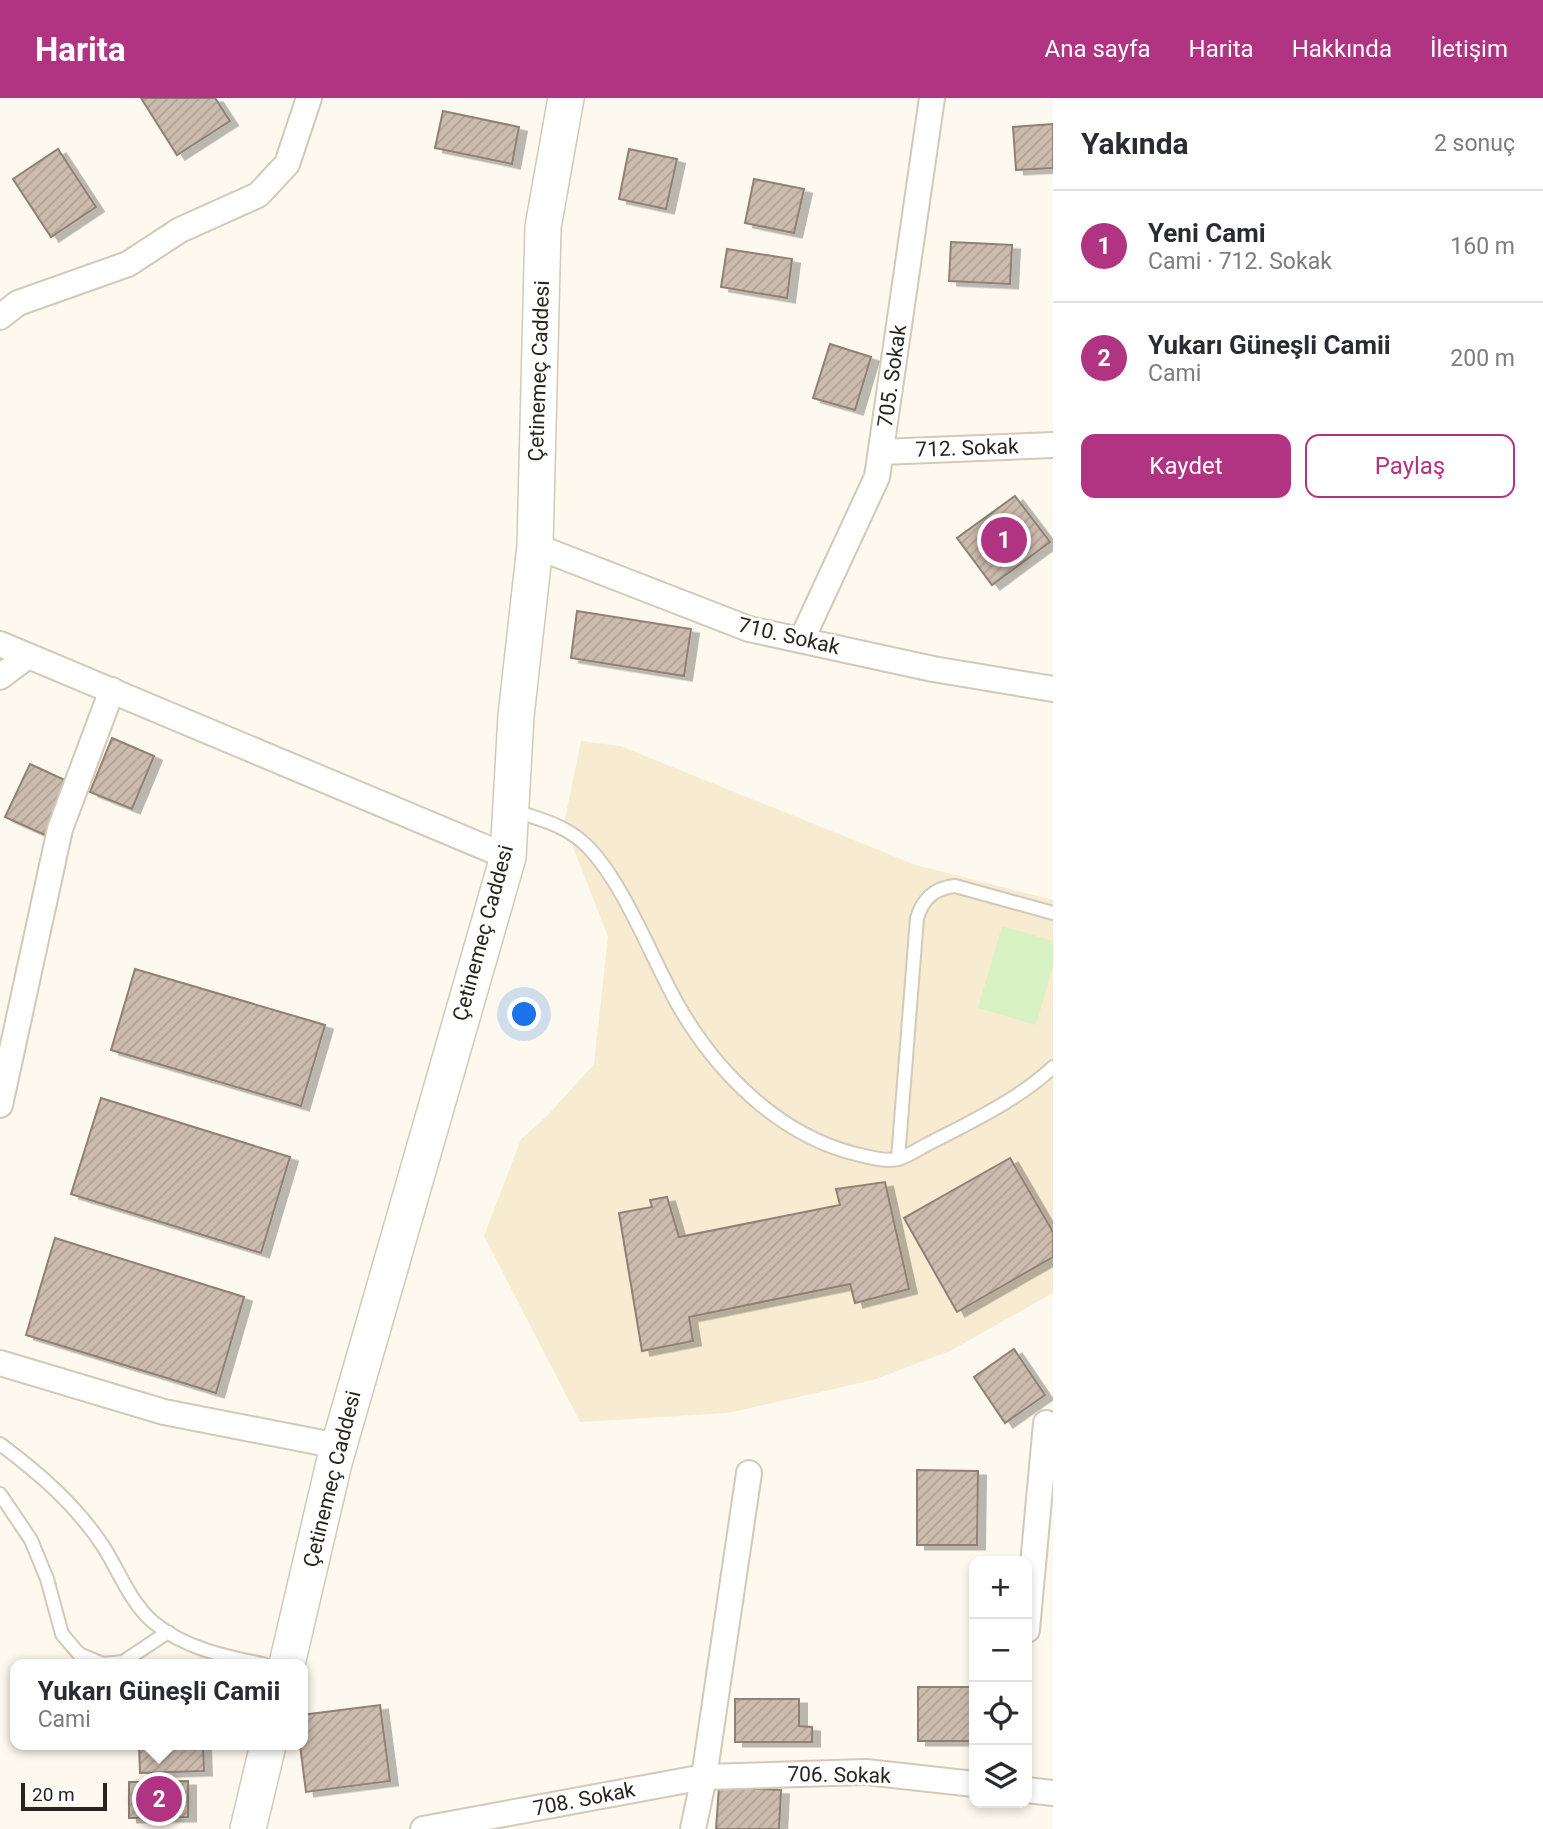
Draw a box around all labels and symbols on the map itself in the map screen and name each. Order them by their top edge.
street label: Çetinemeç Caddesi [524,280,554,462]
street label: 705. Sokak [873,323,911,429]
street label: 712. Sokak [915,434,1019,462]
pin: 1 [981,514,1027,566]
street label: 710. Sokak [736,613,842,659]
street label: Çetinemeç Caddesi [448,842,518,1024]
your location [507,997,541,1031]
street label: Çetinemeç Caddesi [298,1388,366,1570]
street label: 706. Sokak [787,1762,891,1788]
pin: 2 [136,1773,182,1825]
street label: 708. Sokak [531,1777,637,1821]
scale bar [21,1780,107,1812]

